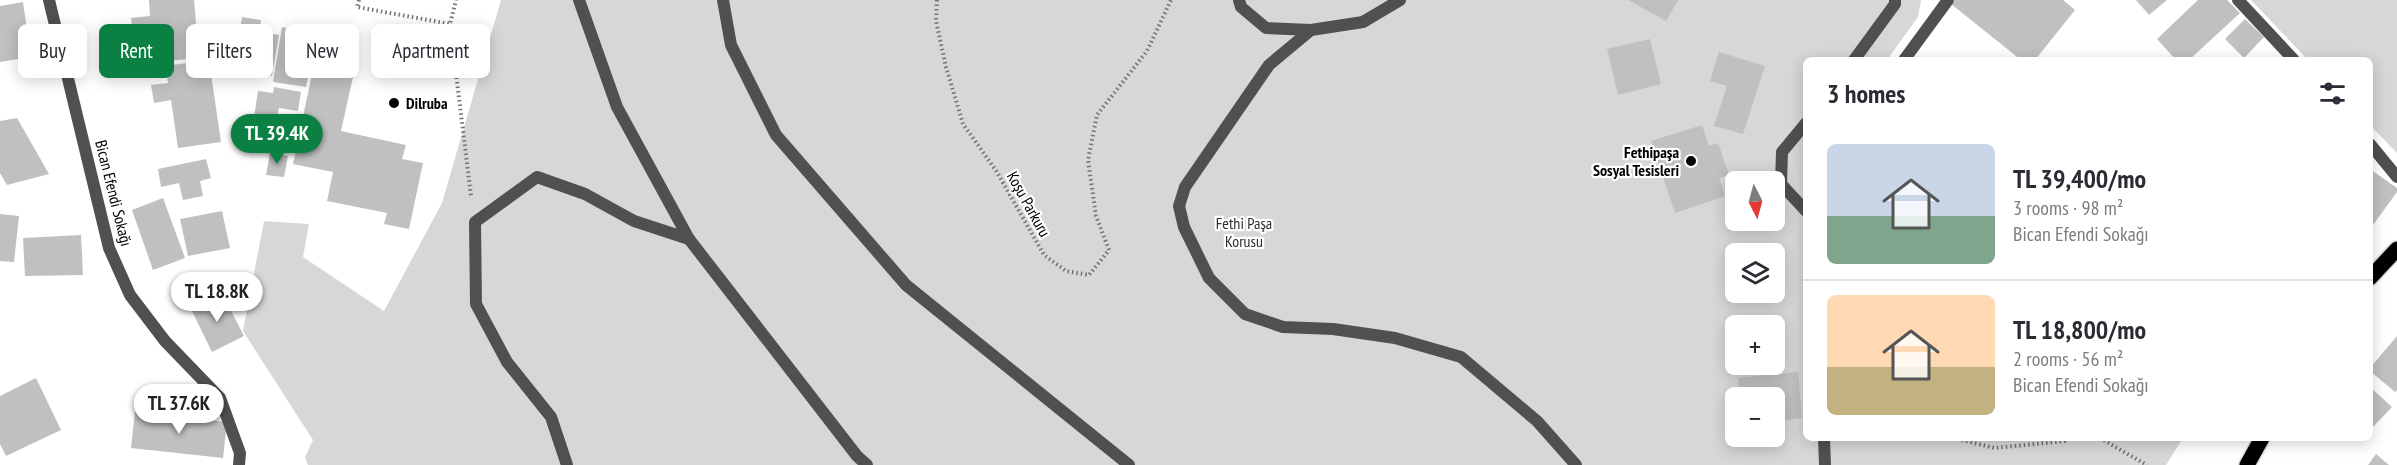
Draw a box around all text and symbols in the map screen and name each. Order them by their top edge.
chip: Buy [18,24,87,78]
chip: Rent [99,24,174,78]
chip: Filters [186,24,273,78]
chip: New [285,24,359,78]
chip: Apartment [371,24,490,78]
text: 3 homes [1827,77,1905,110]
icon: filters [2316,77,2349,110]
place label: Dilruba [406,93,448,113]
marker: Dilruba [387,96,401,110]
pin: TL 39.4K [215,114,339,165]
text: TL 39.4K [245,120,309,146]
street label: Bican Efendi Sokağı [91,138,137,248]
place label: Fethipaşa Sosyal Tesisleri [1593,142,1679,180]
marker: Fethipaşa Sosyal Tesisleri [1684,154,1698,168]
text: TL 39,400/mo [2013,162,2146,195]
street label: Koşu Parkuru [1003,168,1055,240]
icon: home [1875,168,1947,240]
north arrow [1725,171,1785,231]
map controls [1725,171,1785,447]
text: 3 rooms · 98 m² [2013,195,2123,221]
park label: Fethi Paşa Korusu [1216,213,1272,251]
text: Bican Efendi Sokağı [2013,221,2149,247]
button: layers [1725,243,1785,303]
pin: TL 18.8K [155,272,279,323]
text: TL 18.8K [185,278,249,304]
text: TL 18,800/mo [2013,313,2146,346]
button: + [1725,315,1785,375]
icon: home [1875,319,1947,391]
text: 2 rooms · 56 m² [2013,346,2123,372]
text: Bican Efendi Sokağı [2013,372,2149,398]
pin: TL 37.6K [117,384,241,435]
button: − [1725,387,1785,447]
text: TL 37.6K [148,390,210,416]

